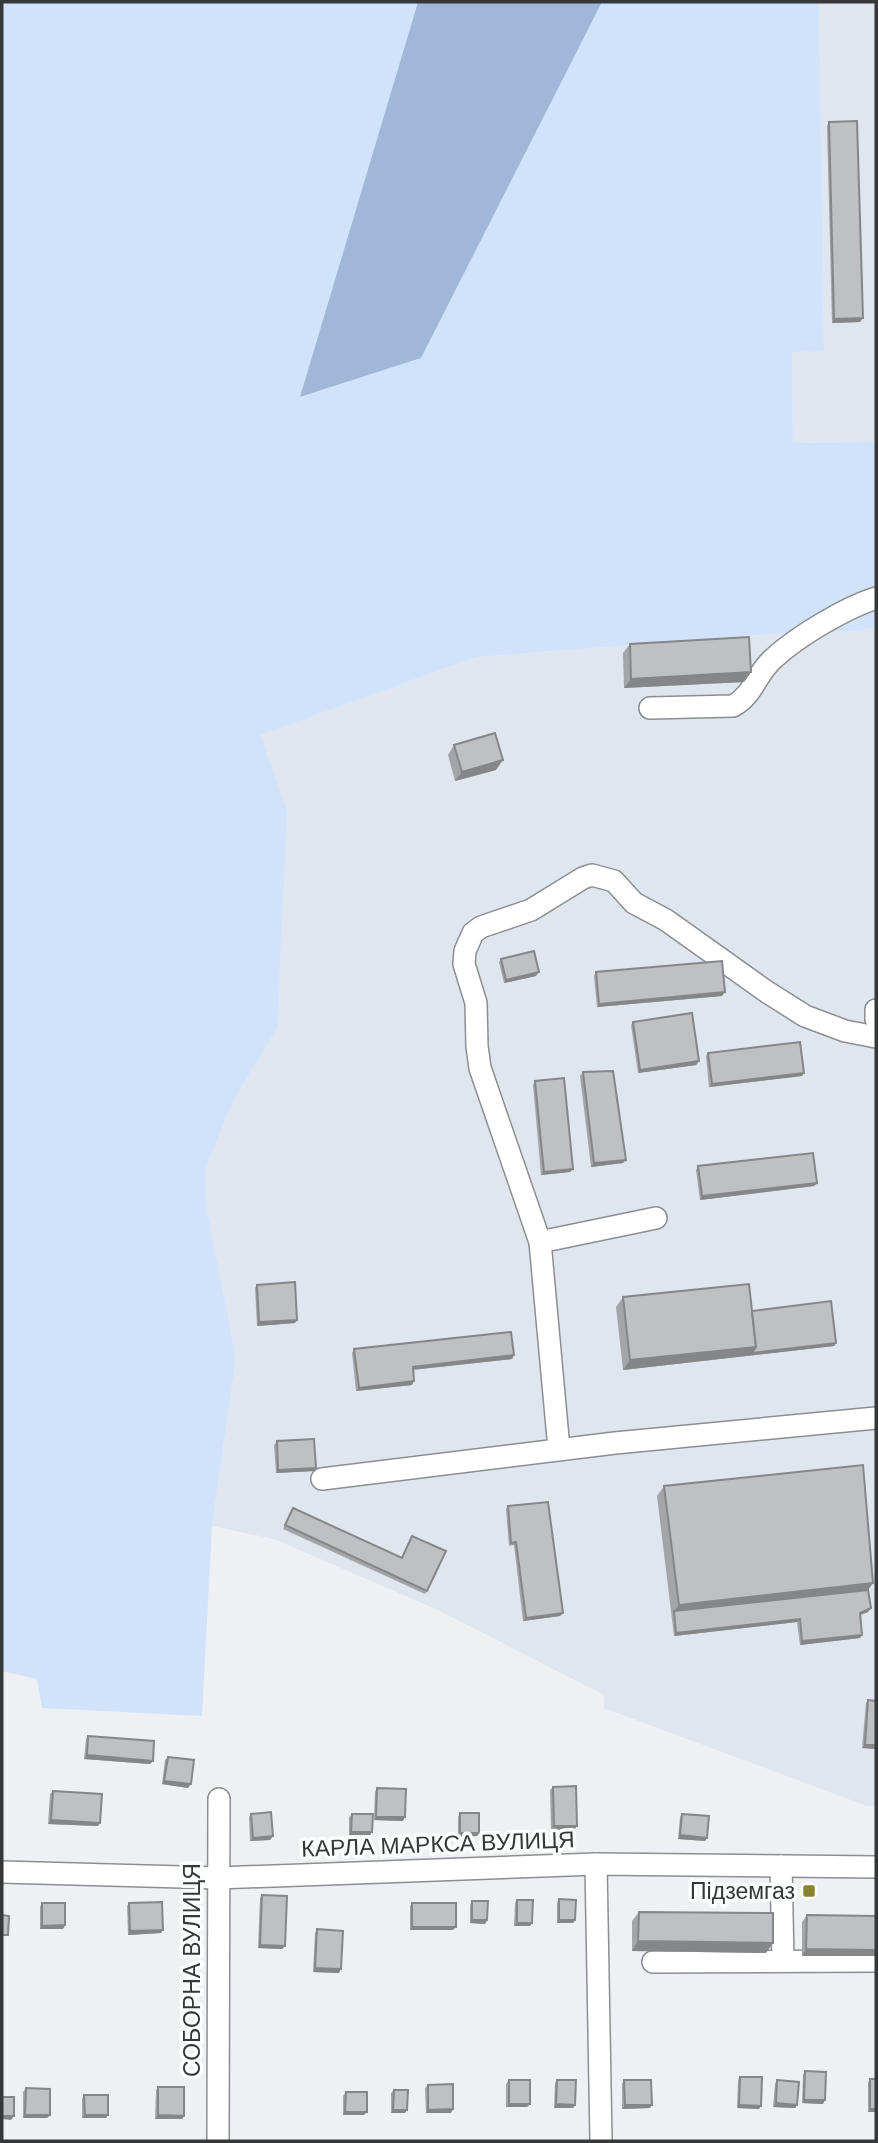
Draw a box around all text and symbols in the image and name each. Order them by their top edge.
street label: КАРЛА МАРКСА ВУЛИЦЯ [301,1824,575,1864]
street label: СОБОРНА ВУЛИЦЯ [177,1863,207,2077]
place label: Підземгаз [690,1876,795,1906]
marker: Підземгаз [801,1883,817,1899]

